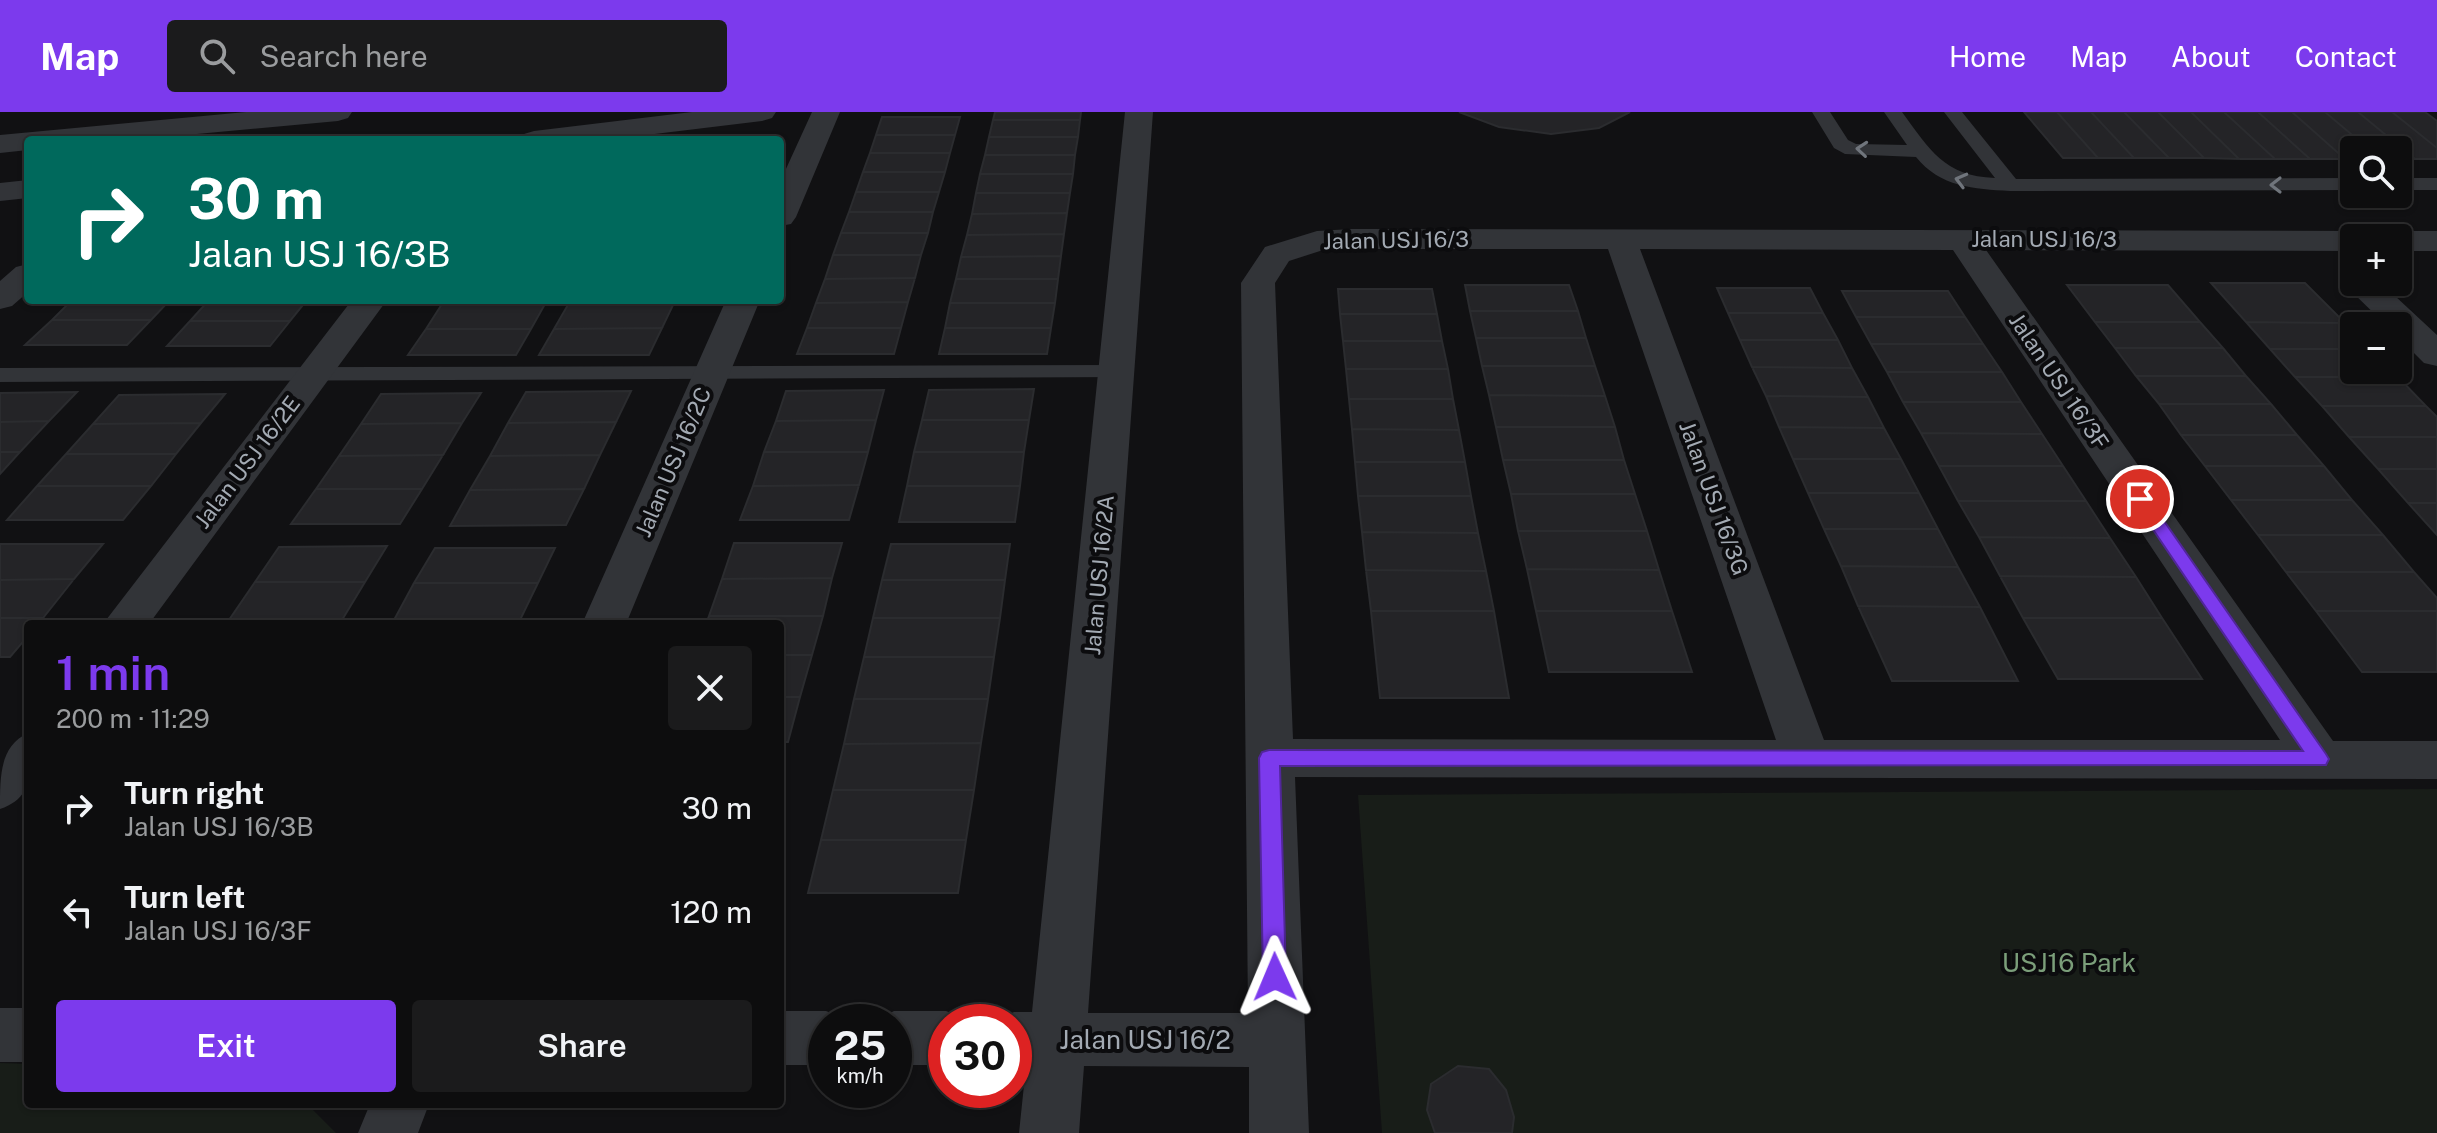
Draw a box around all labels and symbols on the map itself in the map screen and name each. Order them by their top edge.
one-way arrow [1855,141,1868,158]
one-way arrow [1954,173,1968,190]
one-way arrow [2269,176,2282,193]
street label: Jalan USJ 16/3 [1323,226,1469,254]
street label: Jalan USJ 16/3 [1971,226,2117,252]
street label: Jalan USJ 16/3F [2004,308,2114,454]
street label: Jalan USJ 16/2C [630,383,716,541]
street label: Jalan USJ 16/2E [189,391,305,533]
street label: Jalan USJ 16/3G [1674,417,1754,579]
pin [2106,465,2174,533]
street label: Jalan USJ 16/2A [1079,494,1119,656]
position arrow [1233,935,1317,1019]
park label: USJ16 Park [2002,947,2136,978]
speed limit sign: 30 [928,1004,1032,1108]
street label: Jalan USJ 16/2 [1059,1024,1231,1055]

